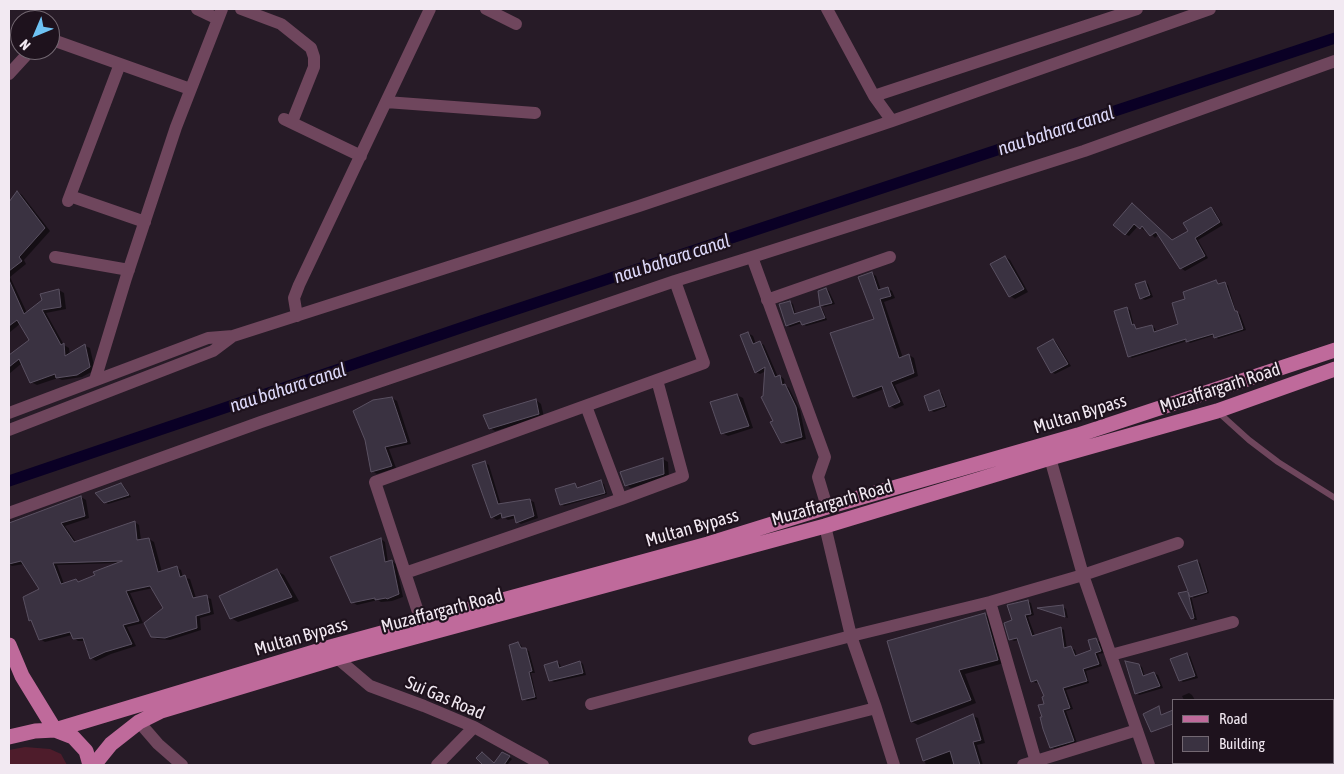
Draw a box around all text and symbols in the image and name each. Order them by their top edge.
north arrow [10,10,60,60]
text: N [17,36,34,53]
water label: nau bahara canal [995,101,1117,161]
water label: nau bahara canal [611,229,733,289]
water label: nau bahara canal [227,358,349,418]
street label: Muzaffargarh Road [1157,358,1283,418]
street label: Multan Bypass [1031,390,1129,438]
street label: Muzaffargarh Road [769,475,895,531]
street label: Multan Bypass [643,504,741,552]
street label: Muzaffargarh Road [379,584,505,638]
street label: Multan Bypass [252,613,350,661]
street label: Sui Gas Road [402,672,488,724]
legend [1172,699,1334,764]
text: Road [1219,710,1248,727]
text: Building [1219,735,1265,752]

